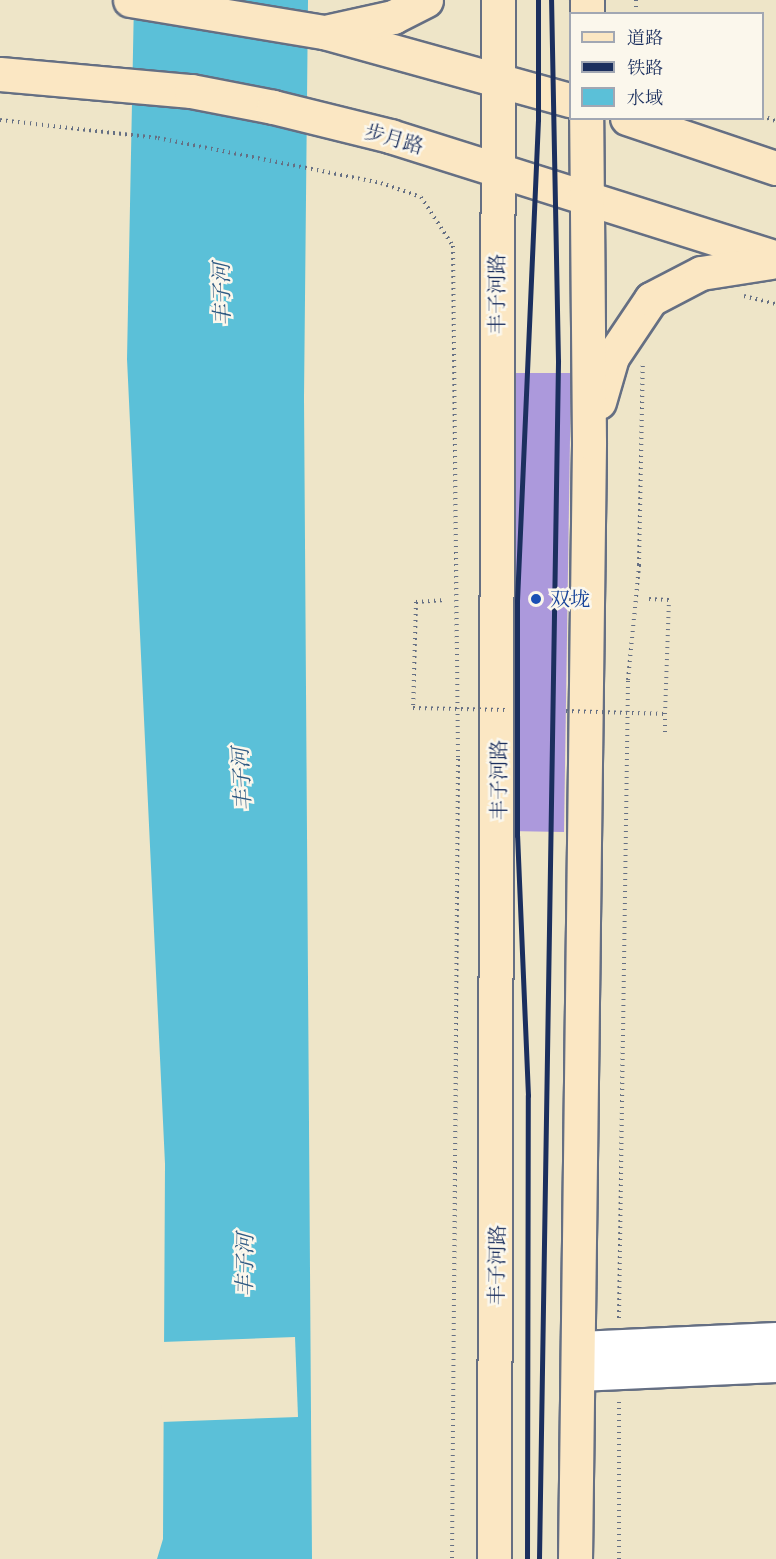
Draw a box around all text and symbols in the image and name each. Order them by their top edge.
legend [569,12,764,120]
text: 道路 [627,26,663,51]
text: 铁路 [627,56,663,81]
text: 水域 [627,86,663,111]
street label: 步月路 [362,119,426,159]
street label: 丰子河路 [485,254,509,334]
water label: 丰子河 [210,262,236,326]
place label: 双垅 [550,587,590,611]
marker: 双垅 [527,590,545,608]
street label: 丰子河路 [487,740,511,820]
water label: 丰子河 [229,747,257,811]
street label: 丰子河路 [484,1225,510,1305]
water label: 丰子河 [233,1233,259,1297]

